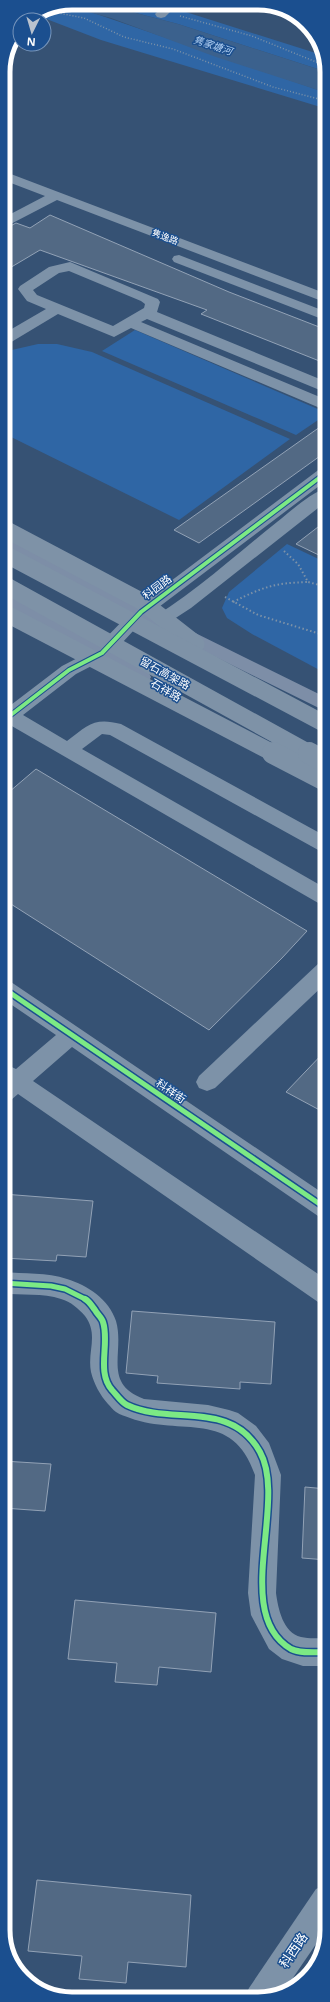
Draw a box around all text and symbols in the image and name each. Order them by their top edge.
north arrow [12,12,52,52]
water label: 隽家塘河 [192,32,236,58]
text: N [26,35,36,50]
street label: 隽逸路 [150,226,180,247]
street label: 科园路 [139,571,174,603]
street label: 留石高架路 [138,653,193,692]
street label: 石祥路 [148,675,184,704]
street label: 科祥街 [153,1075,189,1106]
street label: 科西路 [275,1929,311,1971]

